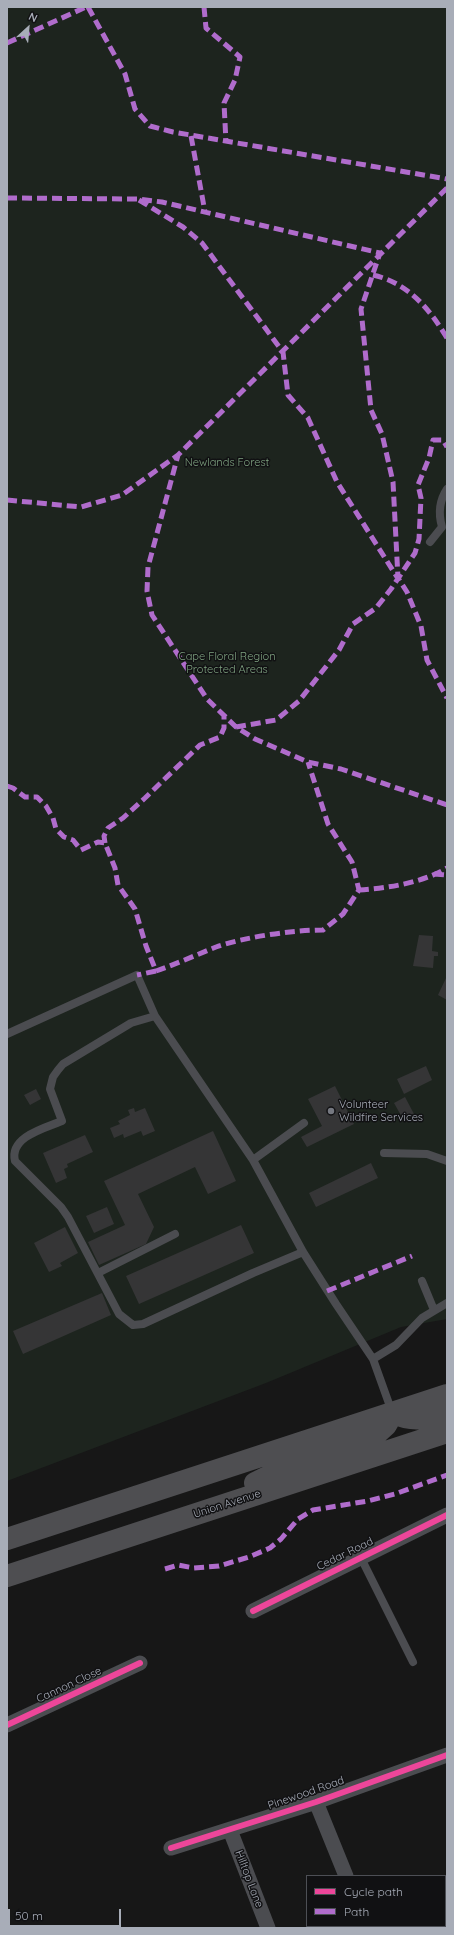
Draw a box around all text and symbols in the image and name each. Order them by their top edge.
north arrow [8,8,48,48]
text: N [27,9,40,25]
park label: Newlands Forest [185,456,269,470]
park label: Cape Floral Region Protected Areas [178,650,276,676]
place label: Volunteer Wildfire Services [339,1098,423,1124]
marker: Volunteer Wildfire Services [326,1106,336,1116]
street label: Union Avenue [192,1487,262,1521]
street label: Cedar Road [315,1535,375,1573]
street label: Cannon Close [34,1664,104,1706]
street label: Pinewood Road [266,1774,346,1812]
street label: Hilltop Lane [232,1848,266,1910]
legend [306,1875,446,1927]
text: Cycle path [344,1884,403,1899]
scale bar [10,1901,123,1927]
text: Path [344,1904,369,1919]
text: 50 m [15,1908,43,1923]

